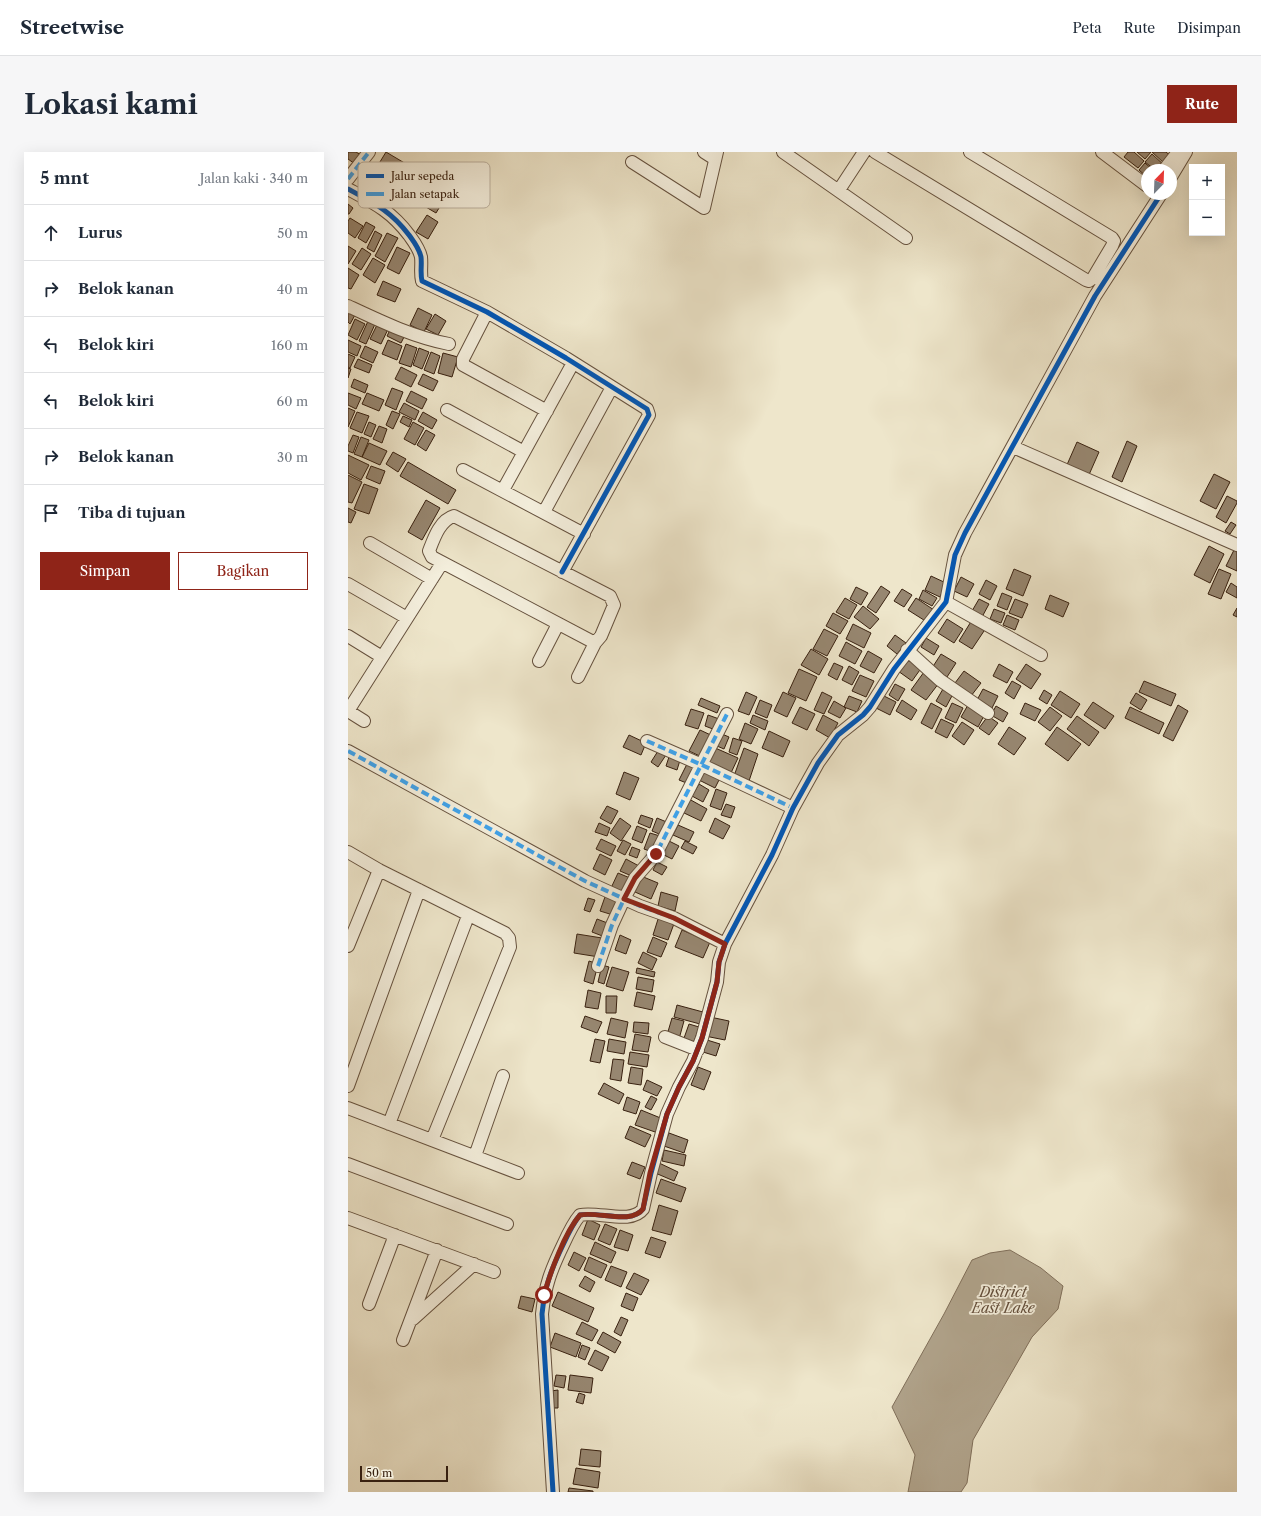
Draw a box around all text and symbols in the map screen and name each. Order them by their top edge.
text: Streetwise [20,16,124,39]
text: Peta [1072,19,1102,37]
text: Rute [1124,19,1155,37]
text: Disimpan [1177,19,1241,37]
button: Rute [1167,85,1237,123]
text: Lokasi kami [24,87,198,121]
legend [358,162,490,208]
north arrow [1141,164,1177,200]
map controls [1189,164,1225,236]
button: + [1189,164,1225,200]
text: 5 mnt [40,168,89,188]
text: Jalur sepeda [389,169,455,183]
text: Jalan kaki · 340 m [200,170,308,186]
text: Jalan setapak [389,187,460,201]
button: − [1189,200,1225,236]
icon: ahead [40,222,62,244]
text: Lurus [78,223,123,242]
text: 50 m [277,225,308,241]
icon: right [40,278,62,300]
text: Belok kanan [78,279,174,298]
text: 40 m [277,281,308,297]
icon: left [40,334,62,356]
text: Belok kiri [78,335,154,354]
text: 160 m [271,337,308,353]
icon: left [40,390,62,412]
text: Belok kiri [78,391,154,410]
text: 60 m [277,393,308,409]
icon: right [40,446,62,468]
text: Belok kanan [78,447,174,466]
text: 30 m [277,449,308,465]
icon: arrive [40,502,62,524]
text: Tiba di tujuan [78,503,186,522]
button: Simpan [40,552,170,590]
button: Bagikan [178,552,308,590]
route end [647,845,665,863]
water label: District East Lake [971,1283,1036,1317]
route start [535,1286,553,1304]
scale bar [360,1464,448,1483]
text: 50 m [366,1466,392,1480]

